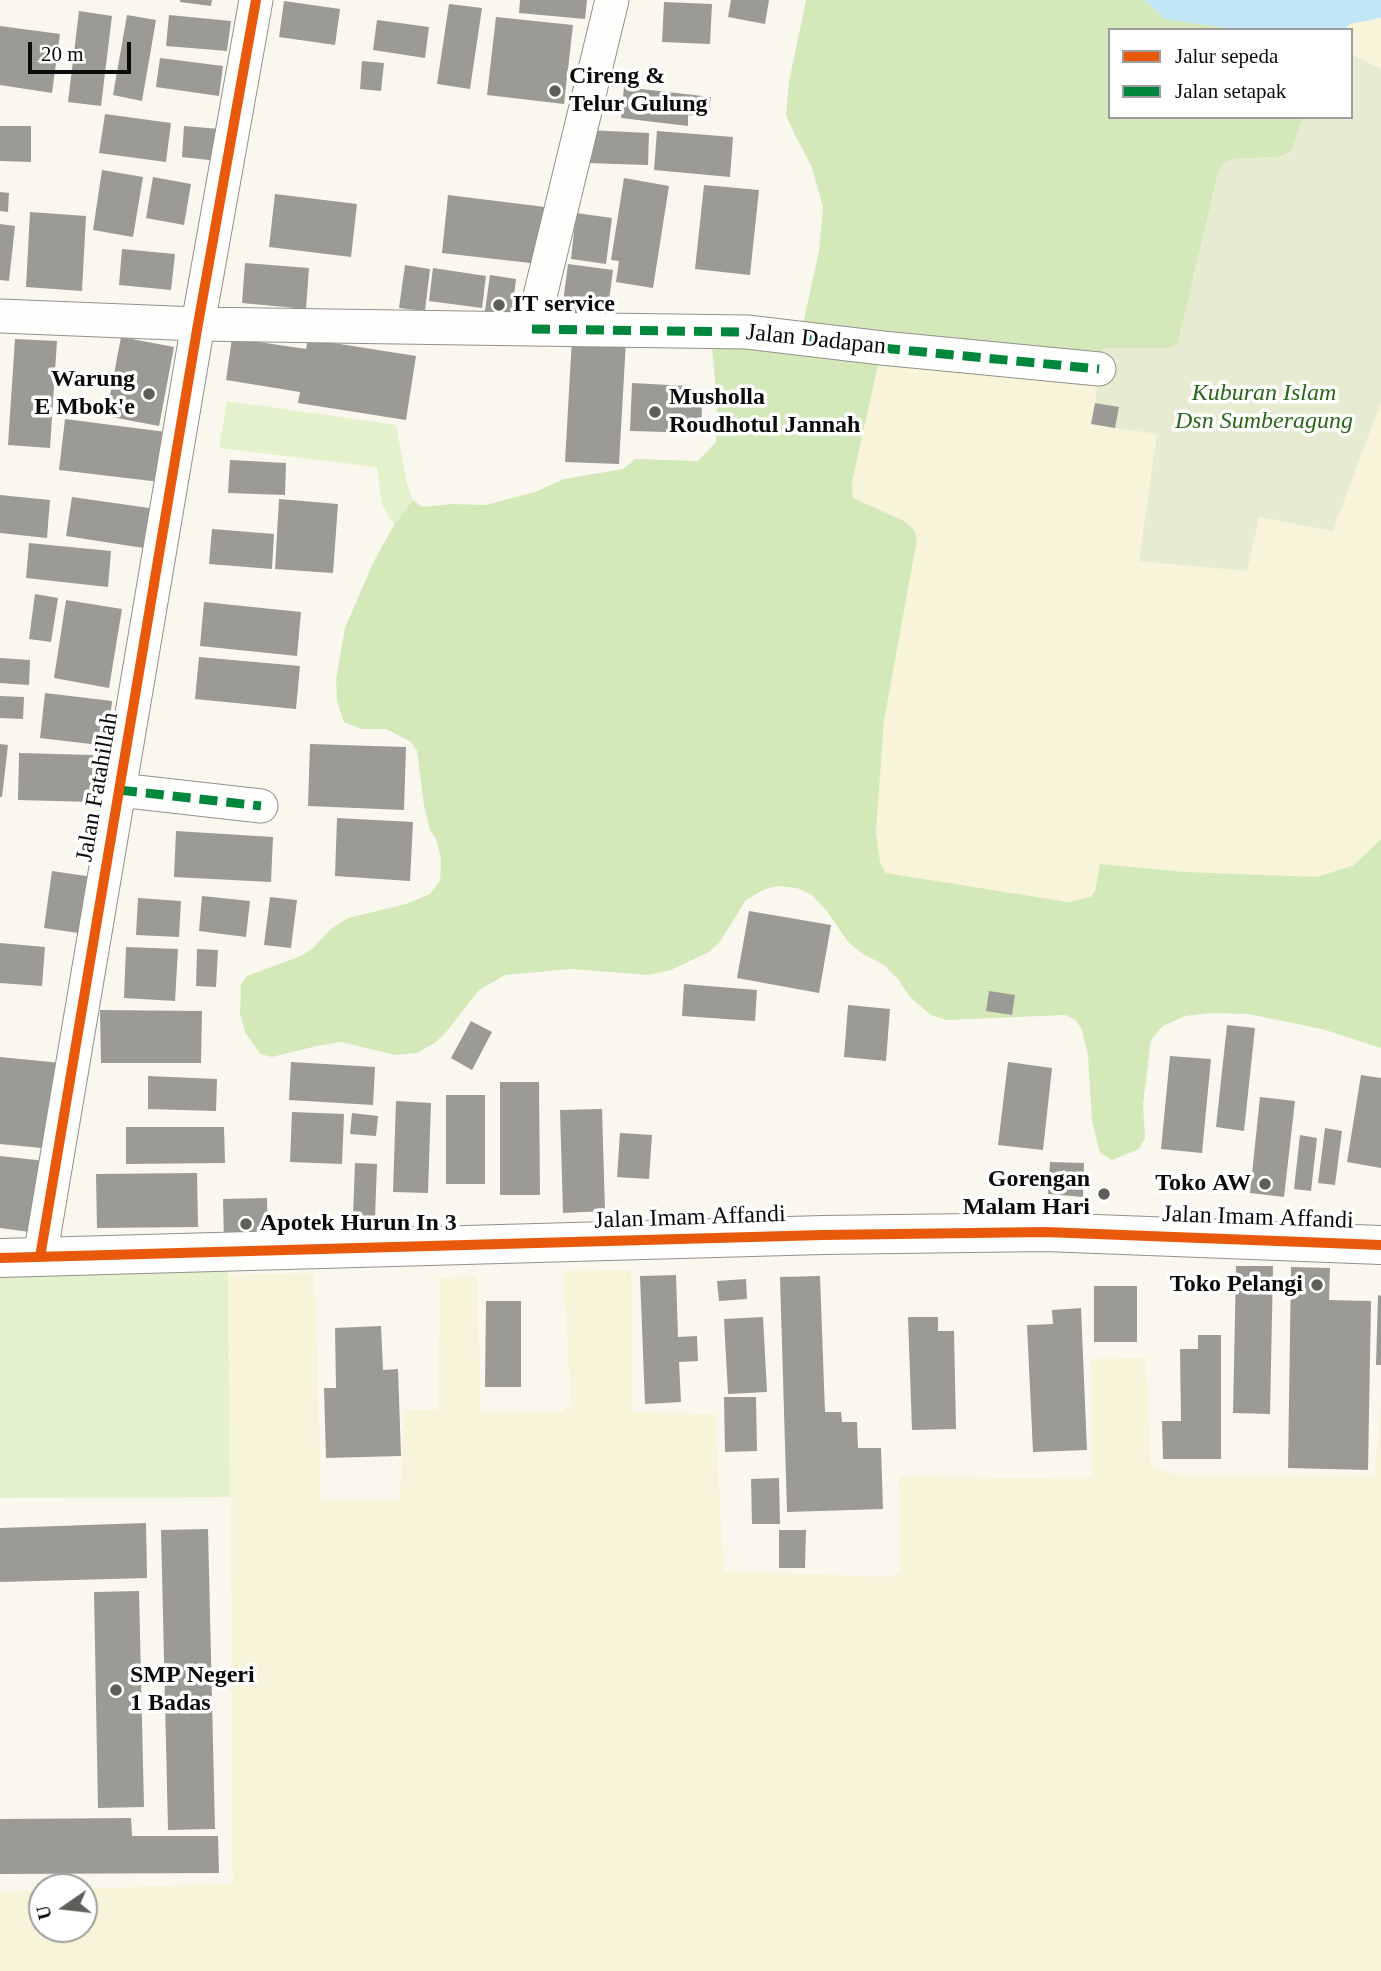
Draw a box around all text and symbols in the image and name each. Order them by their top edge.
scale bar [32,28,135,72]
legend [1108,28,1353,119]
text: 20 m [41,42,84,66]
text: Jalur sepeda [1175,44,1278,68]
place label: Cireng & Telur Gulung [569,63,708,119]
text: Jalan setapak [1175,79,1286,103]
marker: Cireng & Telur Gulung [547,83,563,99]
place label: IT service [513,291,615,319]
marker: IT service [491,297,507,313]
street label: Jalan Dadapan [745,318,887,362]
place label: Warung E Mbok'e [34,366,135,422]
park label: Kuburan Islam Dsn Sumberagung [1175,380,1353,436]
place label: Musholla Roudhotul Jannah [669,384,860,440]
marker: Warung E Mbok'e [141,386,157,402]
marker: Musholla Roudhotul Jannah [647,404,663,420]
street label: Jalan Fatahillah [71,710,125,864]
place label: Gorengan Malam Hari [963,1166,1090,1222]
place label: Toko AW [1155,1170,1251,1198]
marker: Toko AW [1257,1176,1273,1192]
marker: Gorengan Malam Hari [1096,1186,1112,1202]
street label: Jalan Imam Affandi [594,1200,786,1236]
street label: Jalan Imam Affandi [1162,1200,1354,1236]
place label: Apotek Hurun In 3 [260,1210,457,1238]
marker: Apotek Hurun In 3 [238,1216,254,1232]
place label: Toko Pelangi [1170,1271,1303,1299]
marker: Toko Pelangi [1309,1277,1325,1293]
place label: SMP Negeri 1 Badas [130,1662,255,1718]
marker: SMP Negeri 1 Badas [108,1682,124,1698]
north arrow [28,1873,98,1943]
text: U [32,1904,56,1922]

